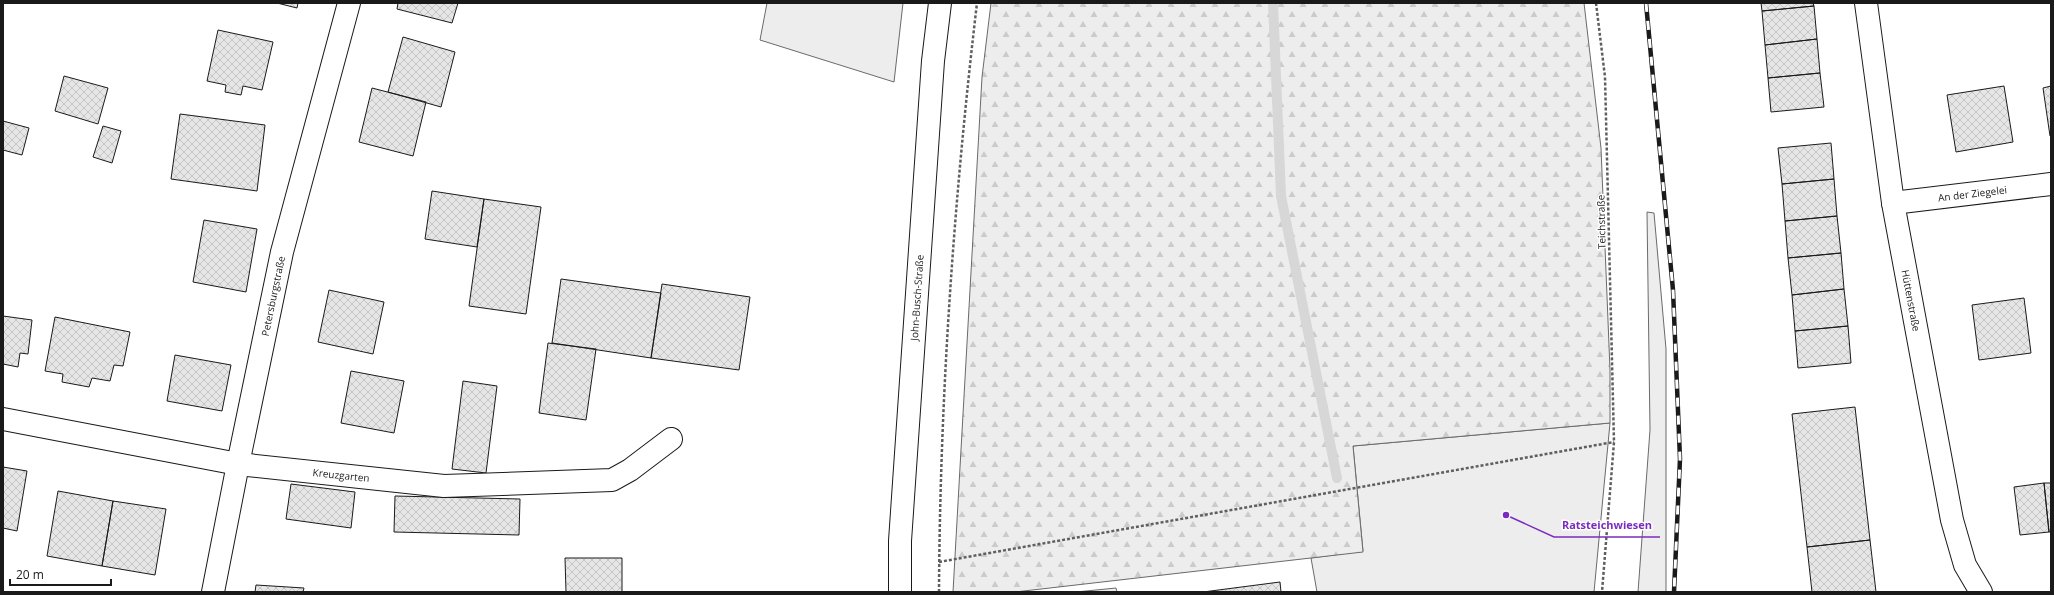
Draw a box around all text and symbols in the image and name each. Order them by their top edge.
street label: An der Ziegelei [1937,182,2008,205]
street label: Teichstraße [1594,194,1608,249]
street label: Petersburgstraße [258,254,288,337]
street label: John-Busch-Straße [907,254,927,342]
street label: Hüttenstraße [1899,269,1924,333]
street label: Kreuzgarten [312,465,370,485]
callout: Ratsteichwiesen [1554,514,1660,537]
text: Ratsteichwiesen [1562,517,1652,532]
scale bar [10,561,111,587]
text: 20 m [16,566,44,583]

